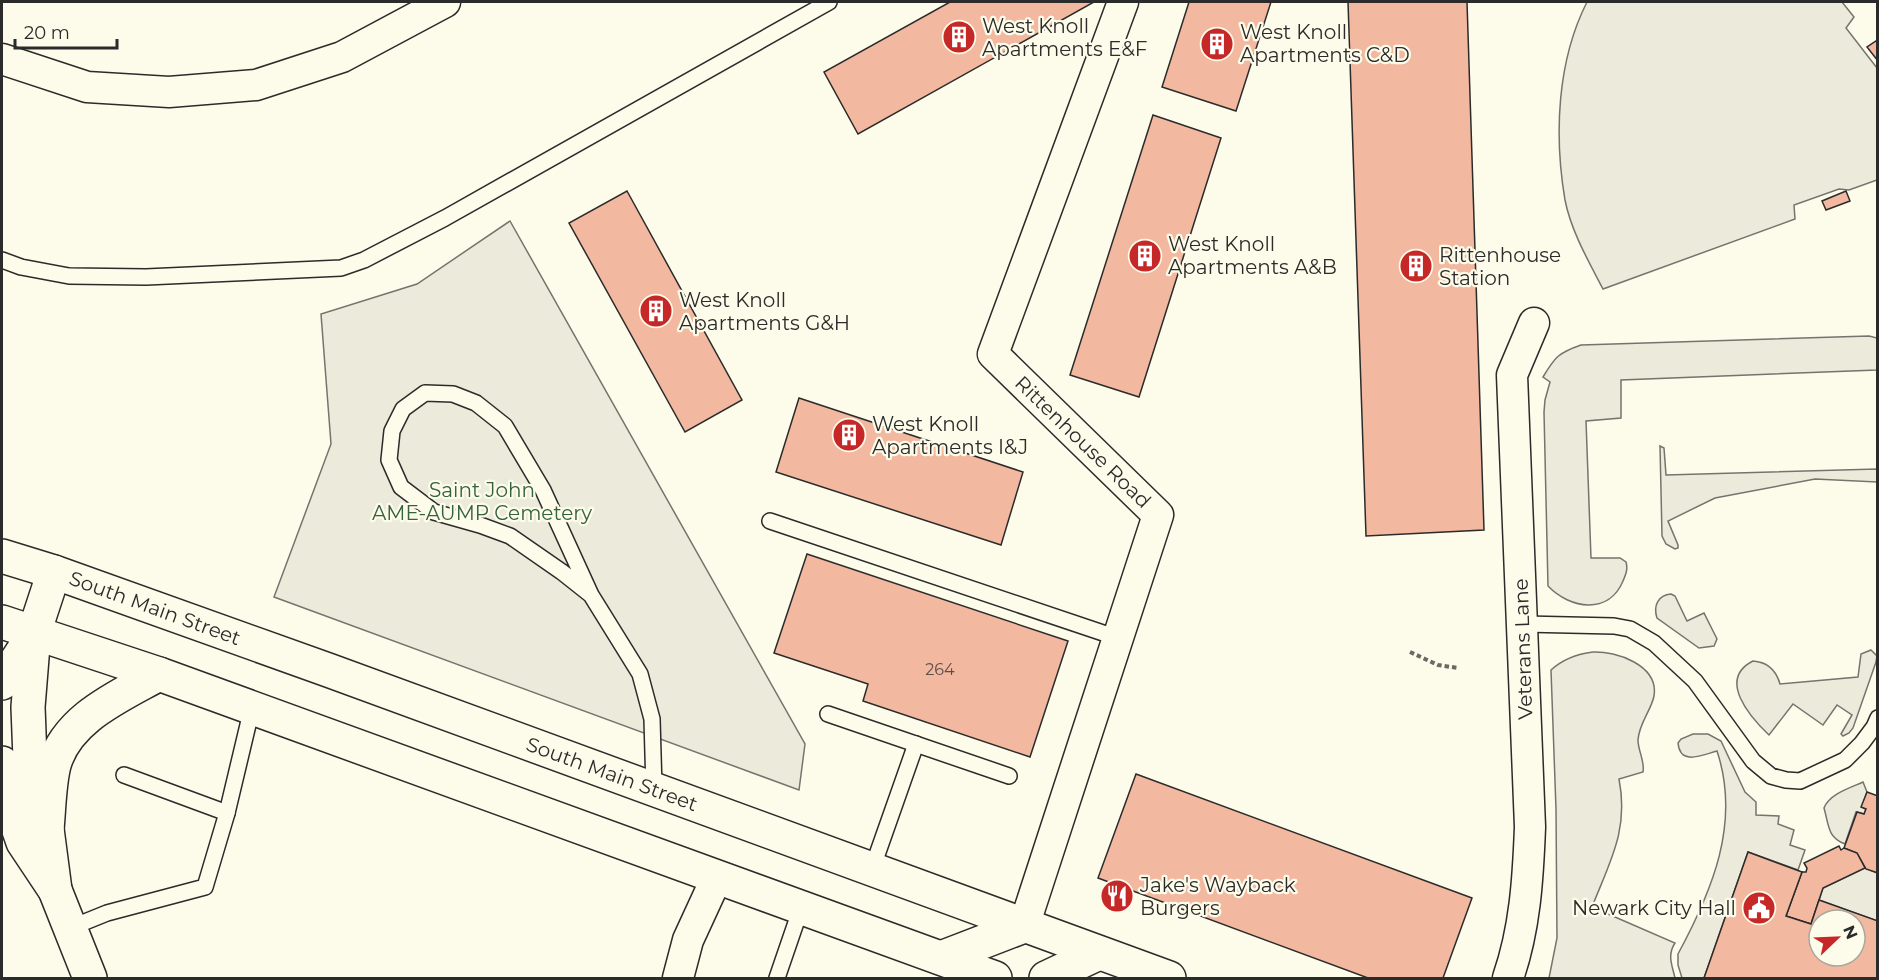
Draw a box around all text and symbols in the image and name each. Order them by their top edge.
scale bar [15,12,117,50]
place label: West Knoll Apartments E&F [982,14,1147,61]
building icon: West Knoll Apartments E&F [941,19,977,55]
place label: West Knoll Apartments C&D [1240,20,1410,67]
text: 20 m [24,22,70,44]
building icon: West Knoll Apartments C&D [1199,26,1235,62]
place label: West Knoll Apartments A&B [1168,232,1337,279]
building icon: West Knoll Apartments A&B [1127,238,1163,274]
place label: Rittenhouse Station [1439,243,1561,290]
building icon: Rittenhouse Station [1398,248,1434,284]
place label: West Knoll Apartments G&H [679,288,850,335]
building icon: West Knoll Apartments G&H [638,293,674,329]
street label: Rittenhouse Road [1010,371,1156,513]
place label: West Knoll Apartments I&J [872,412,1028,459]
building icon: West Knoll Apartments I&J [831,417,867,453]
park label: Saint John AME-AUMP Cemetery [372,478,592,525]
street label: South Main Street [66,566,244,650]
street label: Veterans Lane [1509,578,1537,720]
house number: 264 [925,660,955,679]
street label: South Main Street [523,732,701,816]
place label: Jake's Wayback Burgers [1139,873,1296,920]
restaurant icon: Jake's Wayback Burgers [1099,878,1135,914]
public building icon: Newark City Hall [1741,890,1777,926]
place label: Newark City Hall [1572,896,1736,920]
north arrow [1807,908,1867,968]
text: N [1839,923,1862,942]

